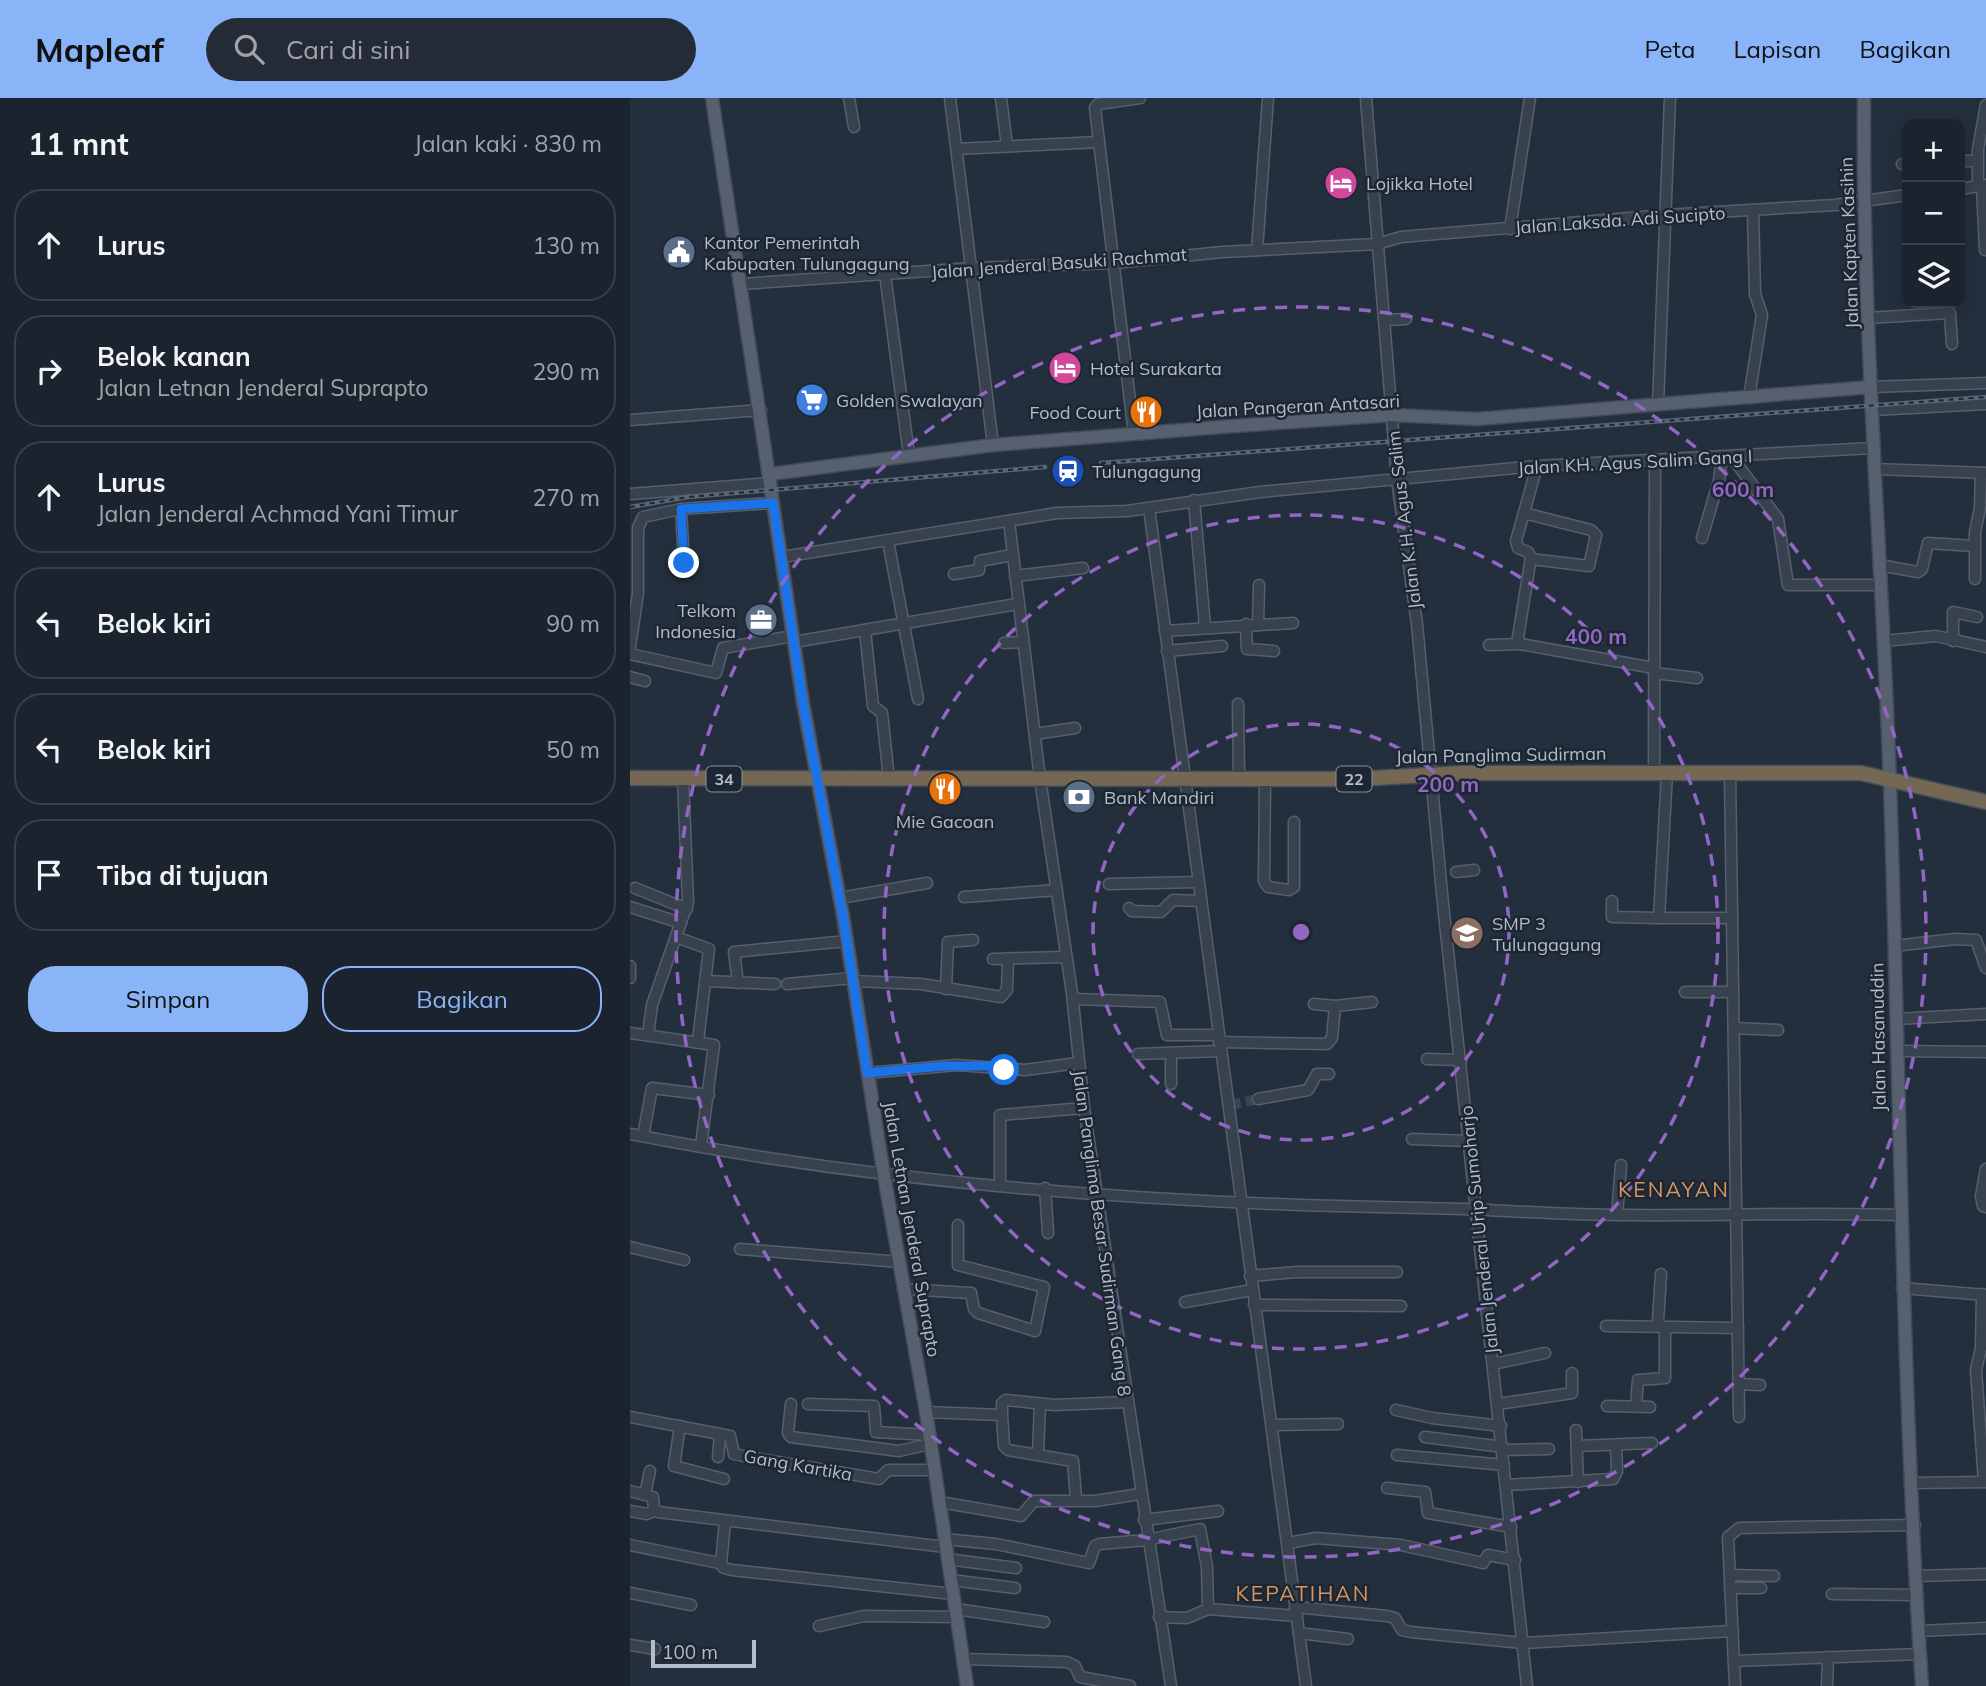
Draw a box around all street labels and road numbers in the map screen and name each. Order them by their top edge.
street label: Jalan Kapten Kasihin [1835,157,1863,329]
street label: Jalan Laksda. Adi Sucipto [1514,201,1726,239]
street label: Jalan Jenderal Basuki Rachmat [930,243,1188,283]
street label: Jalan Pangeran Antasari [1195,389,1401,423]
street label: Jalan K.H. Agus Salim [1382,429,1426,611]
street label: Jalan KH. Agus Salim Gang I [1517,444,1753,480]
street label: Jalan Panglima Sudirman [1395,742,1607,768]
road number: 34 [706,766,742,792]
road number: 22 [1336,766,1372,792]
street label: Jalan Hasanuddin [1865,962,1891,1112]
street label: Jalan Panglima Besar Sudirman Gang 8 [1068,1068,1136,1398]
street label: Jalan Letnan Jenderal Suprapto [878,1099,946,1359]
street label: Jalan Jenderal Urip Sumoharjo [1455,1105,1503,1355]
street label: Gang Kartika [742,1444,854,1486]

